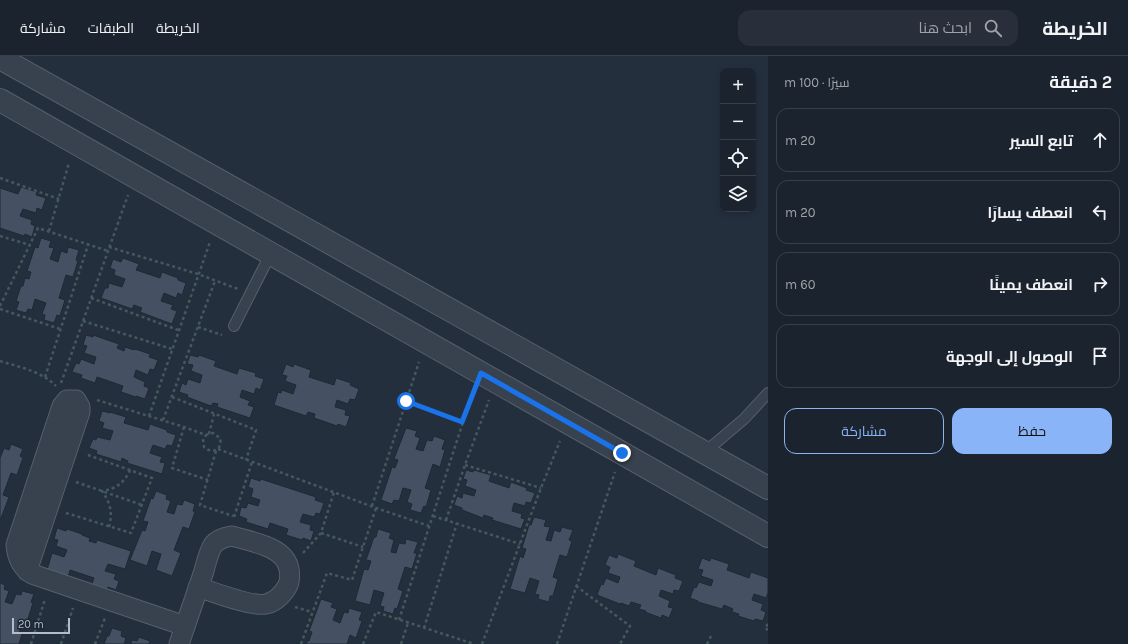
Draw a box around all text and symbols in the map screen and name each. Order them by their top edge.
search box [738,10,1018,46]
icon: search [982,17,1004,39]
text: الخريطة [1042,18,1108,40]
text: ابحث هنا [918,19,972,37]
text: مشاركة [20,20,66,37]
text: الطبقات [88,20,134,37]
text: الخريطة [156,20,200,37]
map controls [720,68,756,212]
button: + [720,68,756,104]
text: 2 دقيقة [1049,72,1112,92]
text: سيرًا · 100 m [784,75,849,90]
button: − [720,104,756,140]
icon: ahead [1089,129,1111,151]
text: تابع السير [1010,132,1073,150]
text: 20 m [785,133,816,148]
button: locate [720,140,756,176]
button: layers [720,176,756,212]
icon: left [1089,201,1111,223]
text: انعطف يسارًا [987,204,1073,222]
text: 20 m [785,205,816,220]
icon: right [1089,273,1111,295]
text: انعطف يمينًا [989,276,1073,294]
text: 60 m [785,277,815,292]
icon: arrive [1089,345,1111,367]
text: الوصول إلى الوجهة [946,348,1073,366]
route start [397,392,415,410]
button: مشاركة [784,408,944,454]
button: حفظ [952,408,1112,454]
route end [613,444,631,462]
scale bar [12,616,70,635]
text: 20 m [18,618,44,631]

